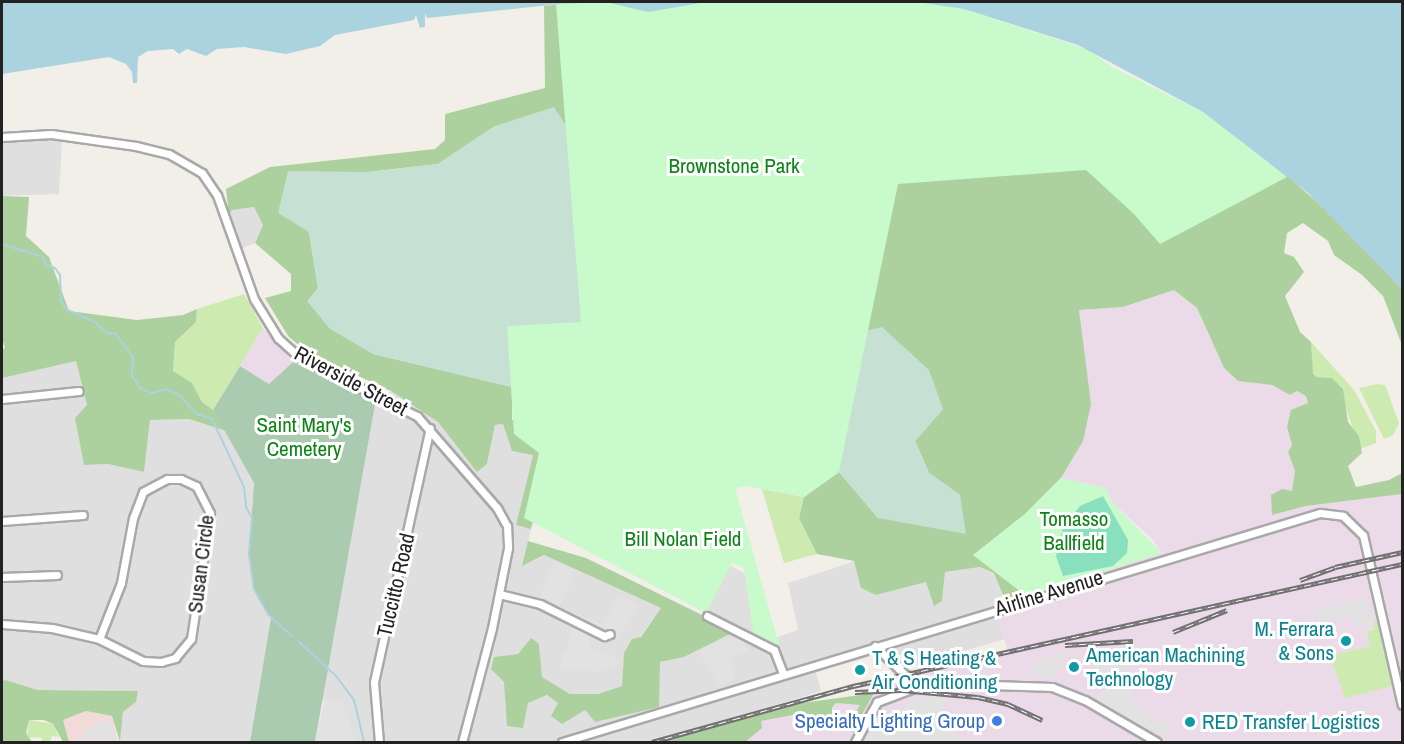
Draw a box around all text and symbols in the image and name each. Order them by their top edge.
park label: Brownstone Park [668,153,800,179]
street label: Riverside Street [290,341,412,421]
park label: Saint Mary's Cemetery [256,412,352,462]
park label: Tomasso Ballfield [1040,506,1108,556]
street label: Susan Circle [182,514,220,614]
park label: Bill Nolan Field [625,526,741,552]
street label: Tuccitto Road [372,531,420,639]
street label: Airline Avenue [991,564,1107,622]
place label: M. Ferrara & Sons [1254,616,1334,666]
marker: M. Ferrara & Sons [1339,634,1353,648]
place label: American Machining Technology [1086,642,1245,692]
place label: T & S Heating & Air Conditioning [872,645,997,695]
marker: American Machining Technology [1067,660,1081,674]
marker: T & S Heating & Air Conditioning [853,663,867,677]
place label: Specialty Lighting Group [794,708,985,734]
place label: RED Transfer Logistics [1202,709,1380,735]
marker: Specialty Lighting Group [990,714,1004,728]
marker: RED Transfer Logistics [1183,715,1197,729]

